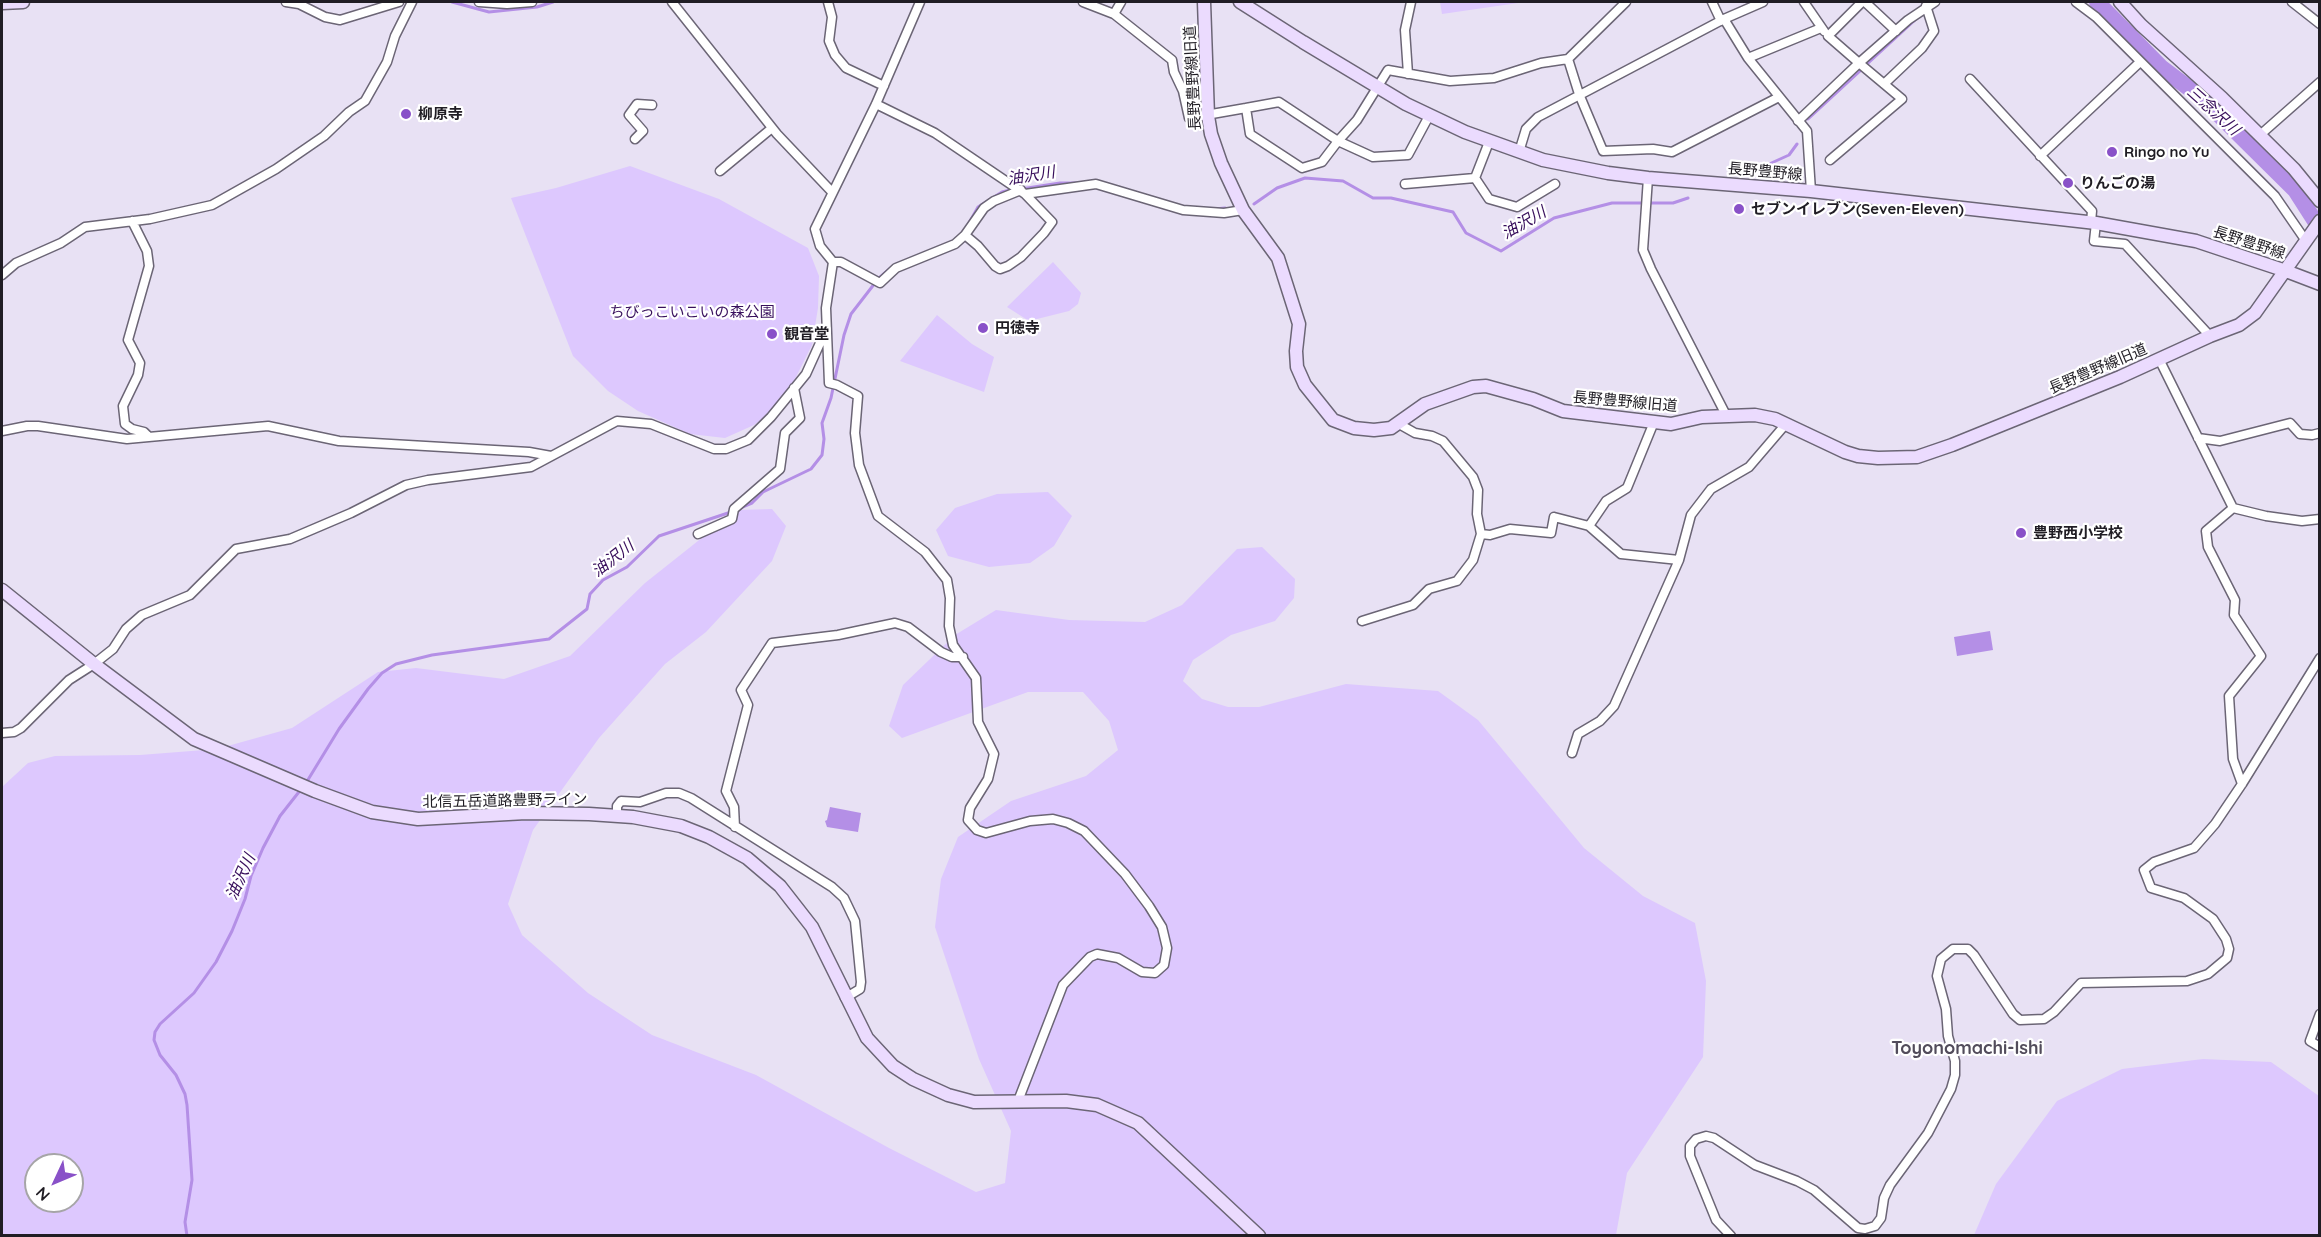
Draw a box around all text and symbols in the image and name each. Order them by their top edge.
street label: 長野豊野線旧道 [1181,25,1205,131]
water label: 三念沢川 [2183,82,2243,140]
place label: 柳原寺 [418,105,463,123]
marker: 柳原寺 [399,107,413,121]
place label: Ringo no Yu [2124,143,2210,161]
marker: Ringo no Yu [2105,145,2119,159]
street label: 長野豊野線 [1727,160,1803,184]
water label: 油沢川 [1006,163,1056,189]
place label: りんごの湯 [2080,174,2155,192]
marker: りんごの湯 [2061,176,2075,190]
place label: セブンイレブン(Seven-Eleven) [1751,200,1964,218]
marker: セブンイレブン(Seven-Eleven) [1732,202,1746,216]
water label: 油沢川 [1498,203,1550,243]
street label: 長野豊野線 [2211,223,2287,263]
park label: ちびっこいこいの森公園 [610,303,774,321]
place label: 円徳寺 [995,319,1040,337]
marker: 円徳寺 [976,321,990,335]
place label: 観音堂 [784,325,829,343]
marker: 観音堂 [765,327,779,341]
street label: 長野豊野線旧道 [2046,340,2150,398]
street label: 長野豊野線旧道 [1572,388,1678,416]
place label: 豊野西小学校 [2033,524,2123,542]
marker: 豊野西小学校 [2014,526,2028,540]
water label: 油沢川 [588,537,638,581]
street label: 北信五岳道路豊野ライン [422,791,588,811]
water label: 油沢川 [222,851,260,903]
district label: Toyonomachi-Ishi [1891,1038,2043,1060]
north arrow [24,1153,84,1213]
text: N [31,1183,54,1205]

